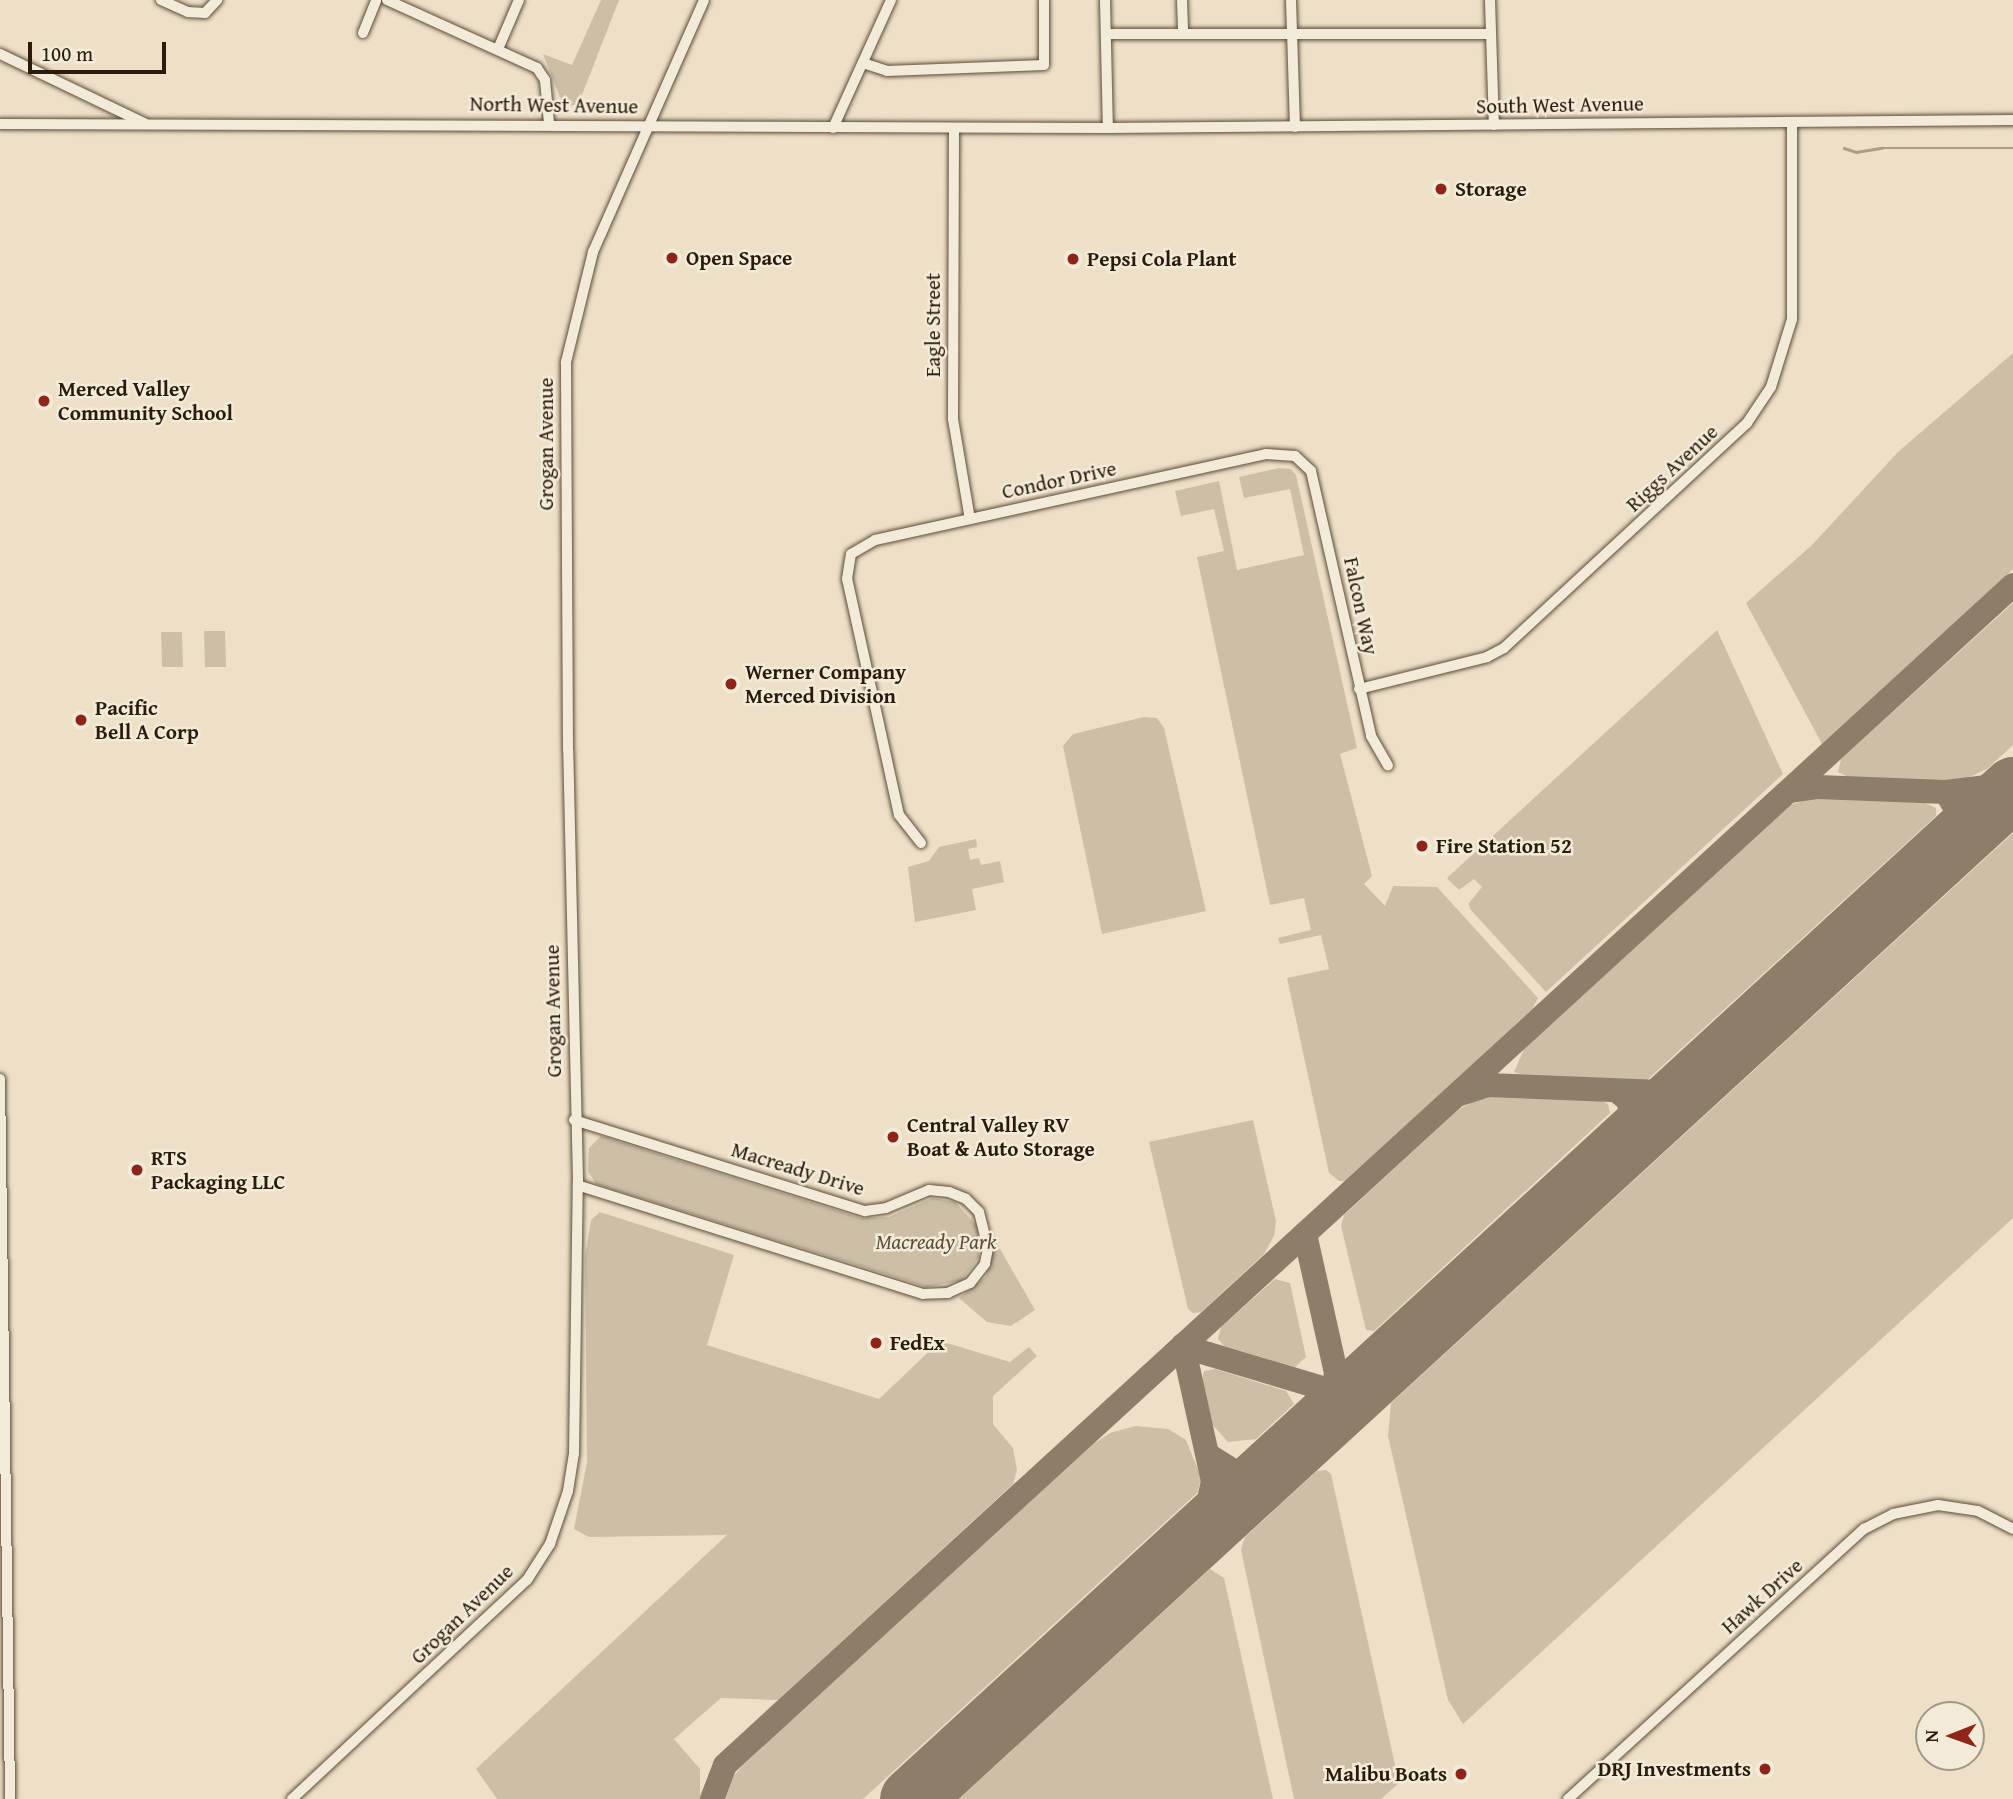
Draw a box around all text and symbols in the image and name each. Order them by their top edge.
scale bar [32,28,170,72]
text: 100 m [41,38,93,69]
street label: North West Avenue [469,91,639,119]
street label: South West Avenue [1476,91,1644,119]
place label: Storage [1455,176,1527,202]
marker: Storage [1433,181,1449,197]
place label: Open Space [686,245,792,271]
place label: Pepsi Cola Plant [1087,246,1236,272]
marker: Open Space [664,250,680,266]
marker: Pepsi Cola Plant [1065,251,1081,267]
street label: Eagle Street [920,273,946,377]
place label: Merced Valley Community School [58,376,233,426]
street label: Grogan Avenue [533,378,559,510]
marker: Merced Valley Community School [36,393,52,409]
street label: Riggs Avenue [1621,419,1723,517]
street label: Condor Drive [1000,456,1118,504]
street label: Falcon Way [1338,555,1384,657]
place label: Werner Company Merced Division [745,659,906,709]
marker: Werner Company Merced Division [723,676,739,692]
place label: Pacific Bell A Corp [95,695,199,745]
marker: Pacific Bell A Corp [73,712,89,728]
place label: Fire Station 52 [1436,833,1572,859]
marker: Fire Station 52 [1414,838,1430,854]
street label: Grogan Avenue [539,944,567,1078]
place label: Central Valley RV Boat & Auto Storage [907,1112,1095,1162]
marker: Central Valley RV Boat & Auto Storage [885,1129,901,1145]
street label: Macready Drive [728,1137,868,1201]
place label: RTS Packaging LLC [151,1145,285,1195]
marker: RTS Packaging LLC [129,1162,145,1178]
park label: Macready Park [876,1229,996,1255]
place label: FedEx [890,1330,945,1356]
marker: FedEx [868,1335,884,1351]
street label: Hawk Drive [1716,1553,1808,1639]
street label: Grogan Avenue [406,1559,518,1669]
north arrow [1915,1701,1985,1771]
text: N [1917,1730,1945,1743]
place label: DRJ Investments [1598,1756,1751,1782]
place label: Malibu Boats [1325,1761,1447,1787]
marker: DRJ Investments [1757,1761,1773,1777]
marker: Malibu Boats [1453,1766,1469,1782]

